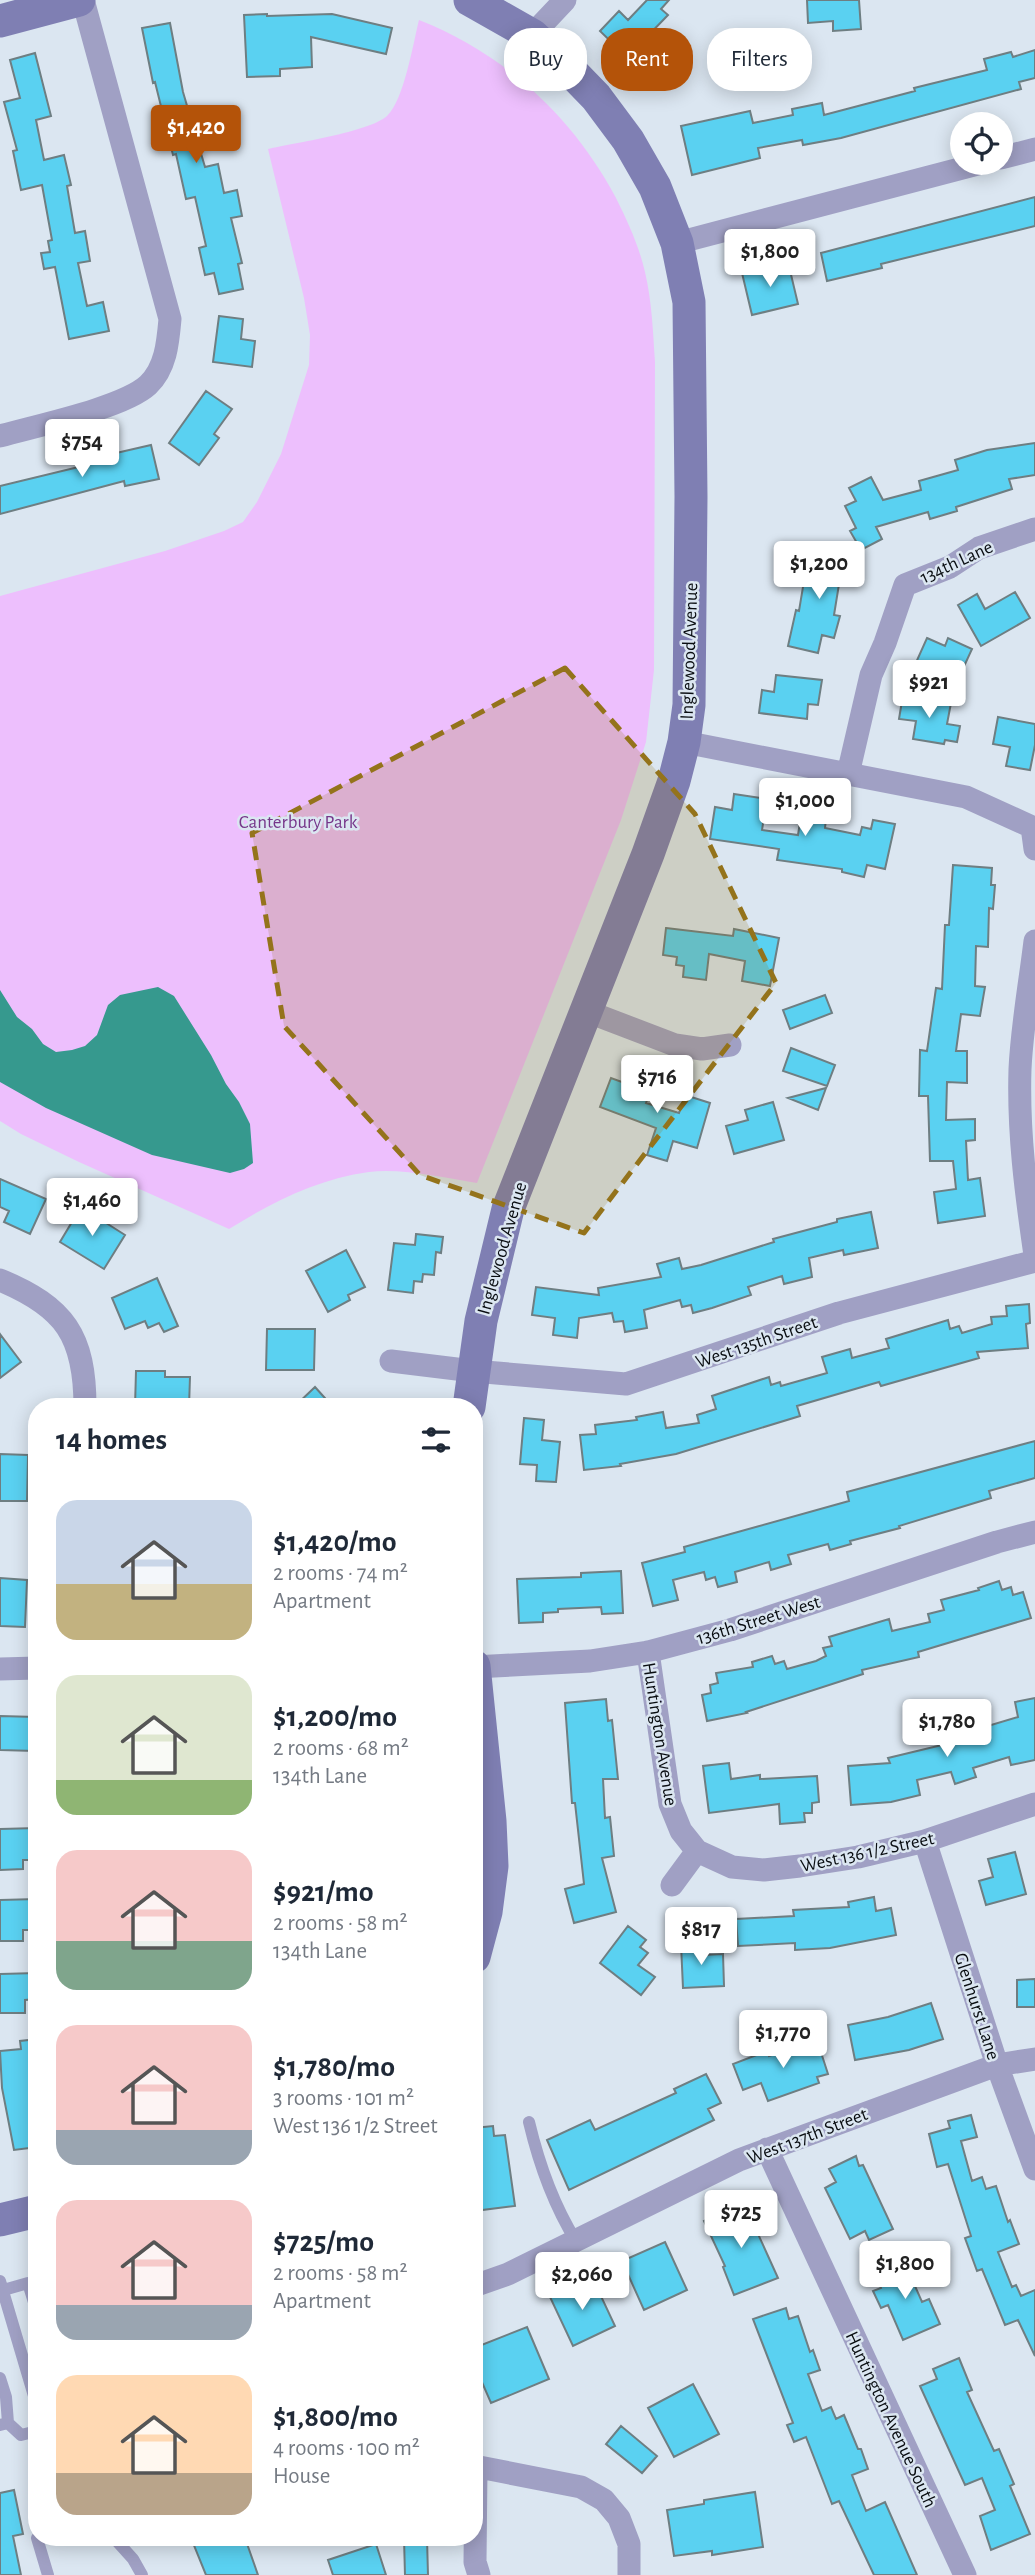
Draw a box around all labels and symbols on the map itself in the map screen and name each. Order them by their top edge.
pin: $1,420 [139,106,253,165]
pin: $1,800 [713,230,827,289]
pin: $754 [41,420,123,479]
street label: 134th Lane [917,537,996,587]
pin: $1,200 [762,542,876,601]
street label: Inglewood Avenue [678,582,701,720]
pin: $921 [888,660,970,720]
pin: $1,000 [748,778,862,838]
park label: Canterbury Park [239,813,358,832]
pin: $716 [616,1056,698,1115]
pin: $1,460 [35,1178,149,1238]
street label: Inglewood Avenue [474,1180,530,1317]
street label: West 135th Street [693,1313,820,1372]
street label: 136th Street West [694,1593,823,1648]
street label: Huntington Avenue [639,1661,680,1807]
pin: $1,780 [890,1700,1004,1759]
street label: West 136 1/2 Street [799,1829,936,1876]
pin: $817 [660,1908,742,1967]
street label: Glenhurst Lane [950,1951,1003,2062]
pin: $1,770 [726,2010,840,2070]
street label: West 137th Street [745,2105,870,2168]
pin: $725 [700,2190,782,2250]
pin: $1,800 [848,2242,962,2301]
pin: $2,060 [525,2252,639,2312]
street label: Huntington Avenue South [842,2329,940,2511]

